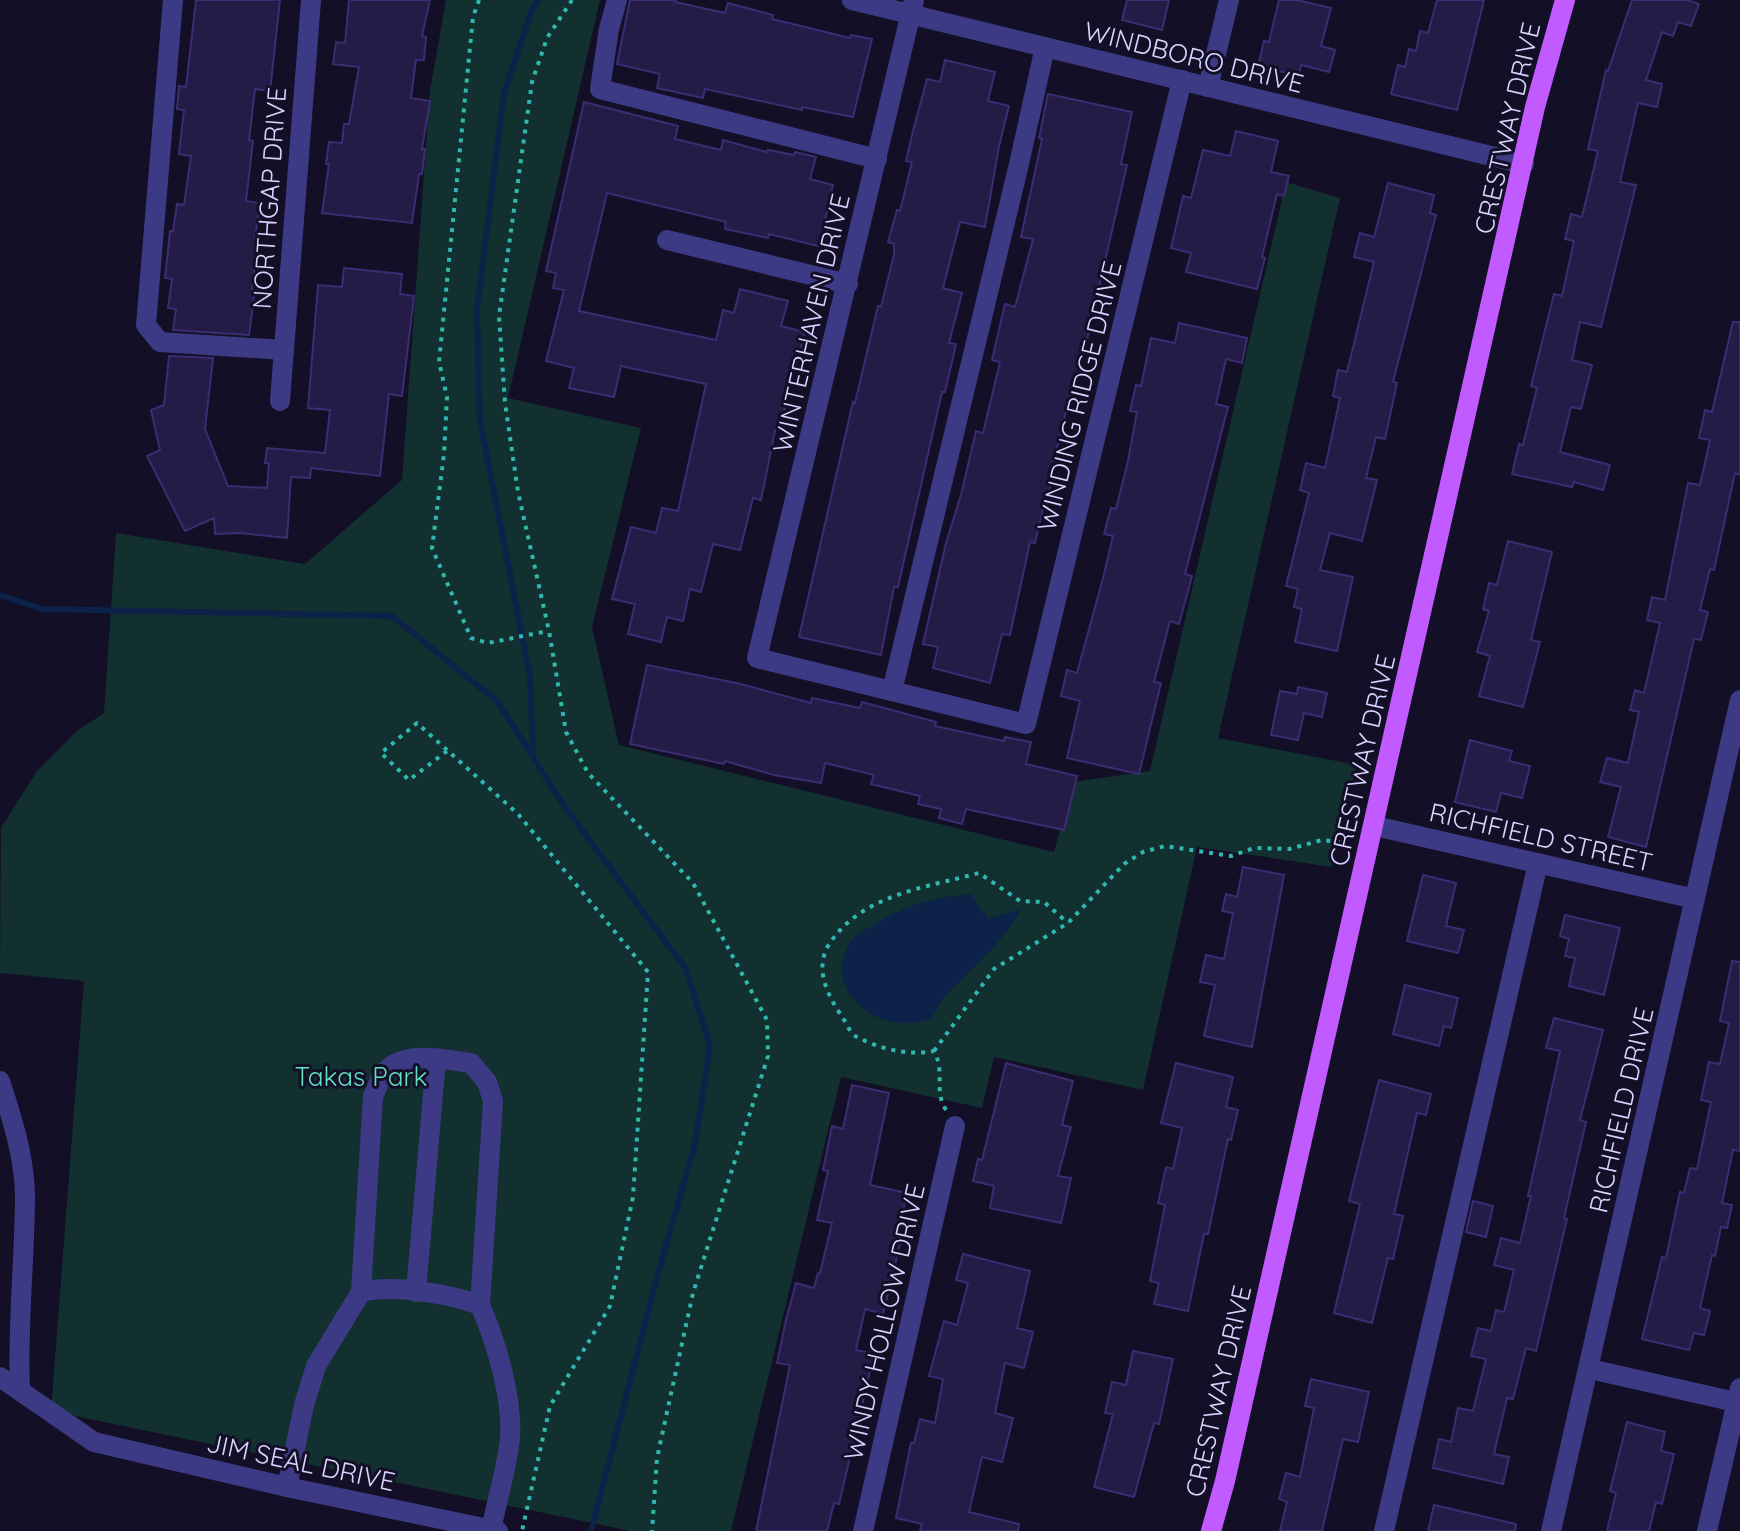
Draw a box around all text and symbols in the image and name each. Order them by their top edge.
street label: WINDBORO DRIVE [1081,14,1307,100]
street label: CRESTWAY DRIVE [1467,19,1547,237]
street label: NORTHGAP DRIVE [245,86,293,310]
street label: WINTERHAVEN DRIVE [765,191,857,455]
street label: WINDING RIDGE DRIVE [1029,258,1129,534]
street label: CRESTWAY DRIVE [1322,651,1402,869]
street label: RICHFIELD STREET [1426,795,1656,879]
street label: RICHFIELD DRIVE [1581,1004,1661,1216]
park label: Takas Park [295,1060,427,1093]
street label: WINDY HOLLOW DRIVE [836,1180,932,1464]
street label: CRESTWAY DRIVE [1178,1282,1258,1500]
street label: JIM SEAL DRIVE [204,1426,398,1498]

